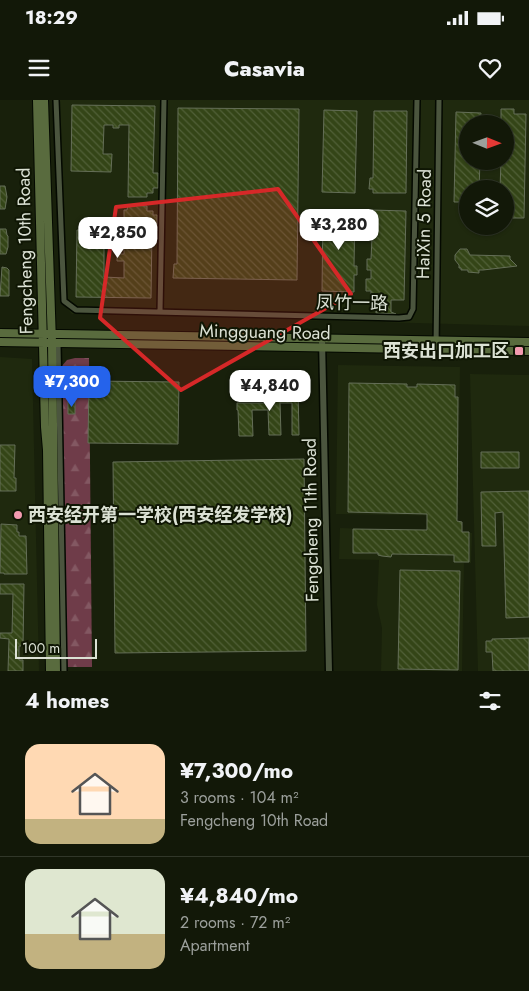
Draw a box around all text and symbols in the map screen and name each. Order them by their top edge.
text: 18:29 [25,4,78,31]
text: Casavia [224,52,305,84]
icon: menu [25,54,53,82]
icon: heart [476,54,504,82]
north arrow [459,115,514,170]
map controls [459,115,514,235]
street label: Fengcheng 10th Road [11,167,39,335]
street label: HaiXin 5 Road [410,169,438,279]
button: layers [459,180,514,235]
pin: ¥3,280 [298,208,380,251]
text: ¥3,280 [311,213,367,236]
pin: ¥2,850 [77,216,159,259]
text: ¥2,850 [89,221,147,244]
street label: 凤竹一路 [316,289,388,317]
street label: Mingguang Road [199,318,331,346]
place label: 西安出口加工区 [383,338,509,364]
marker: 西安出口加工区 [513,345,525,357]
pin: ¥7,300 [31,366,113,408]
text: ¥7,300 [44,370,100,393]
pin: ¥4,840 [229,370,311,412]
text: ¥4,840 [241,374,299,397]
street label: Fengcheng 11th Road [297,438,325,602]
place label: 西安经开第一学校(西安经发学校) [28,502,292,528]
marker: 西安经开第一学校(西安经发学校) [12,509,24,521]
scale bar [15,636,98,659]
text: 100 m [22,638,60,658]
text: 4 homes [25,686,109,716]
icon: filters [476,687,504,715]
text: ¥7,300/mo [180,756,293,786]
icon: home [65,764,125,824]
text: 3 rooms · 104 m² [180,786,299,809]
text: Fengcheng 10th Road [180,809,328,832]
text: ¥4,840/mo [180,881,298,911]
icon: home [65,889,125,949]
text: 2 rooms · 72 m² [180,911,290,934]
text: Apartment [180,934,250,957]

